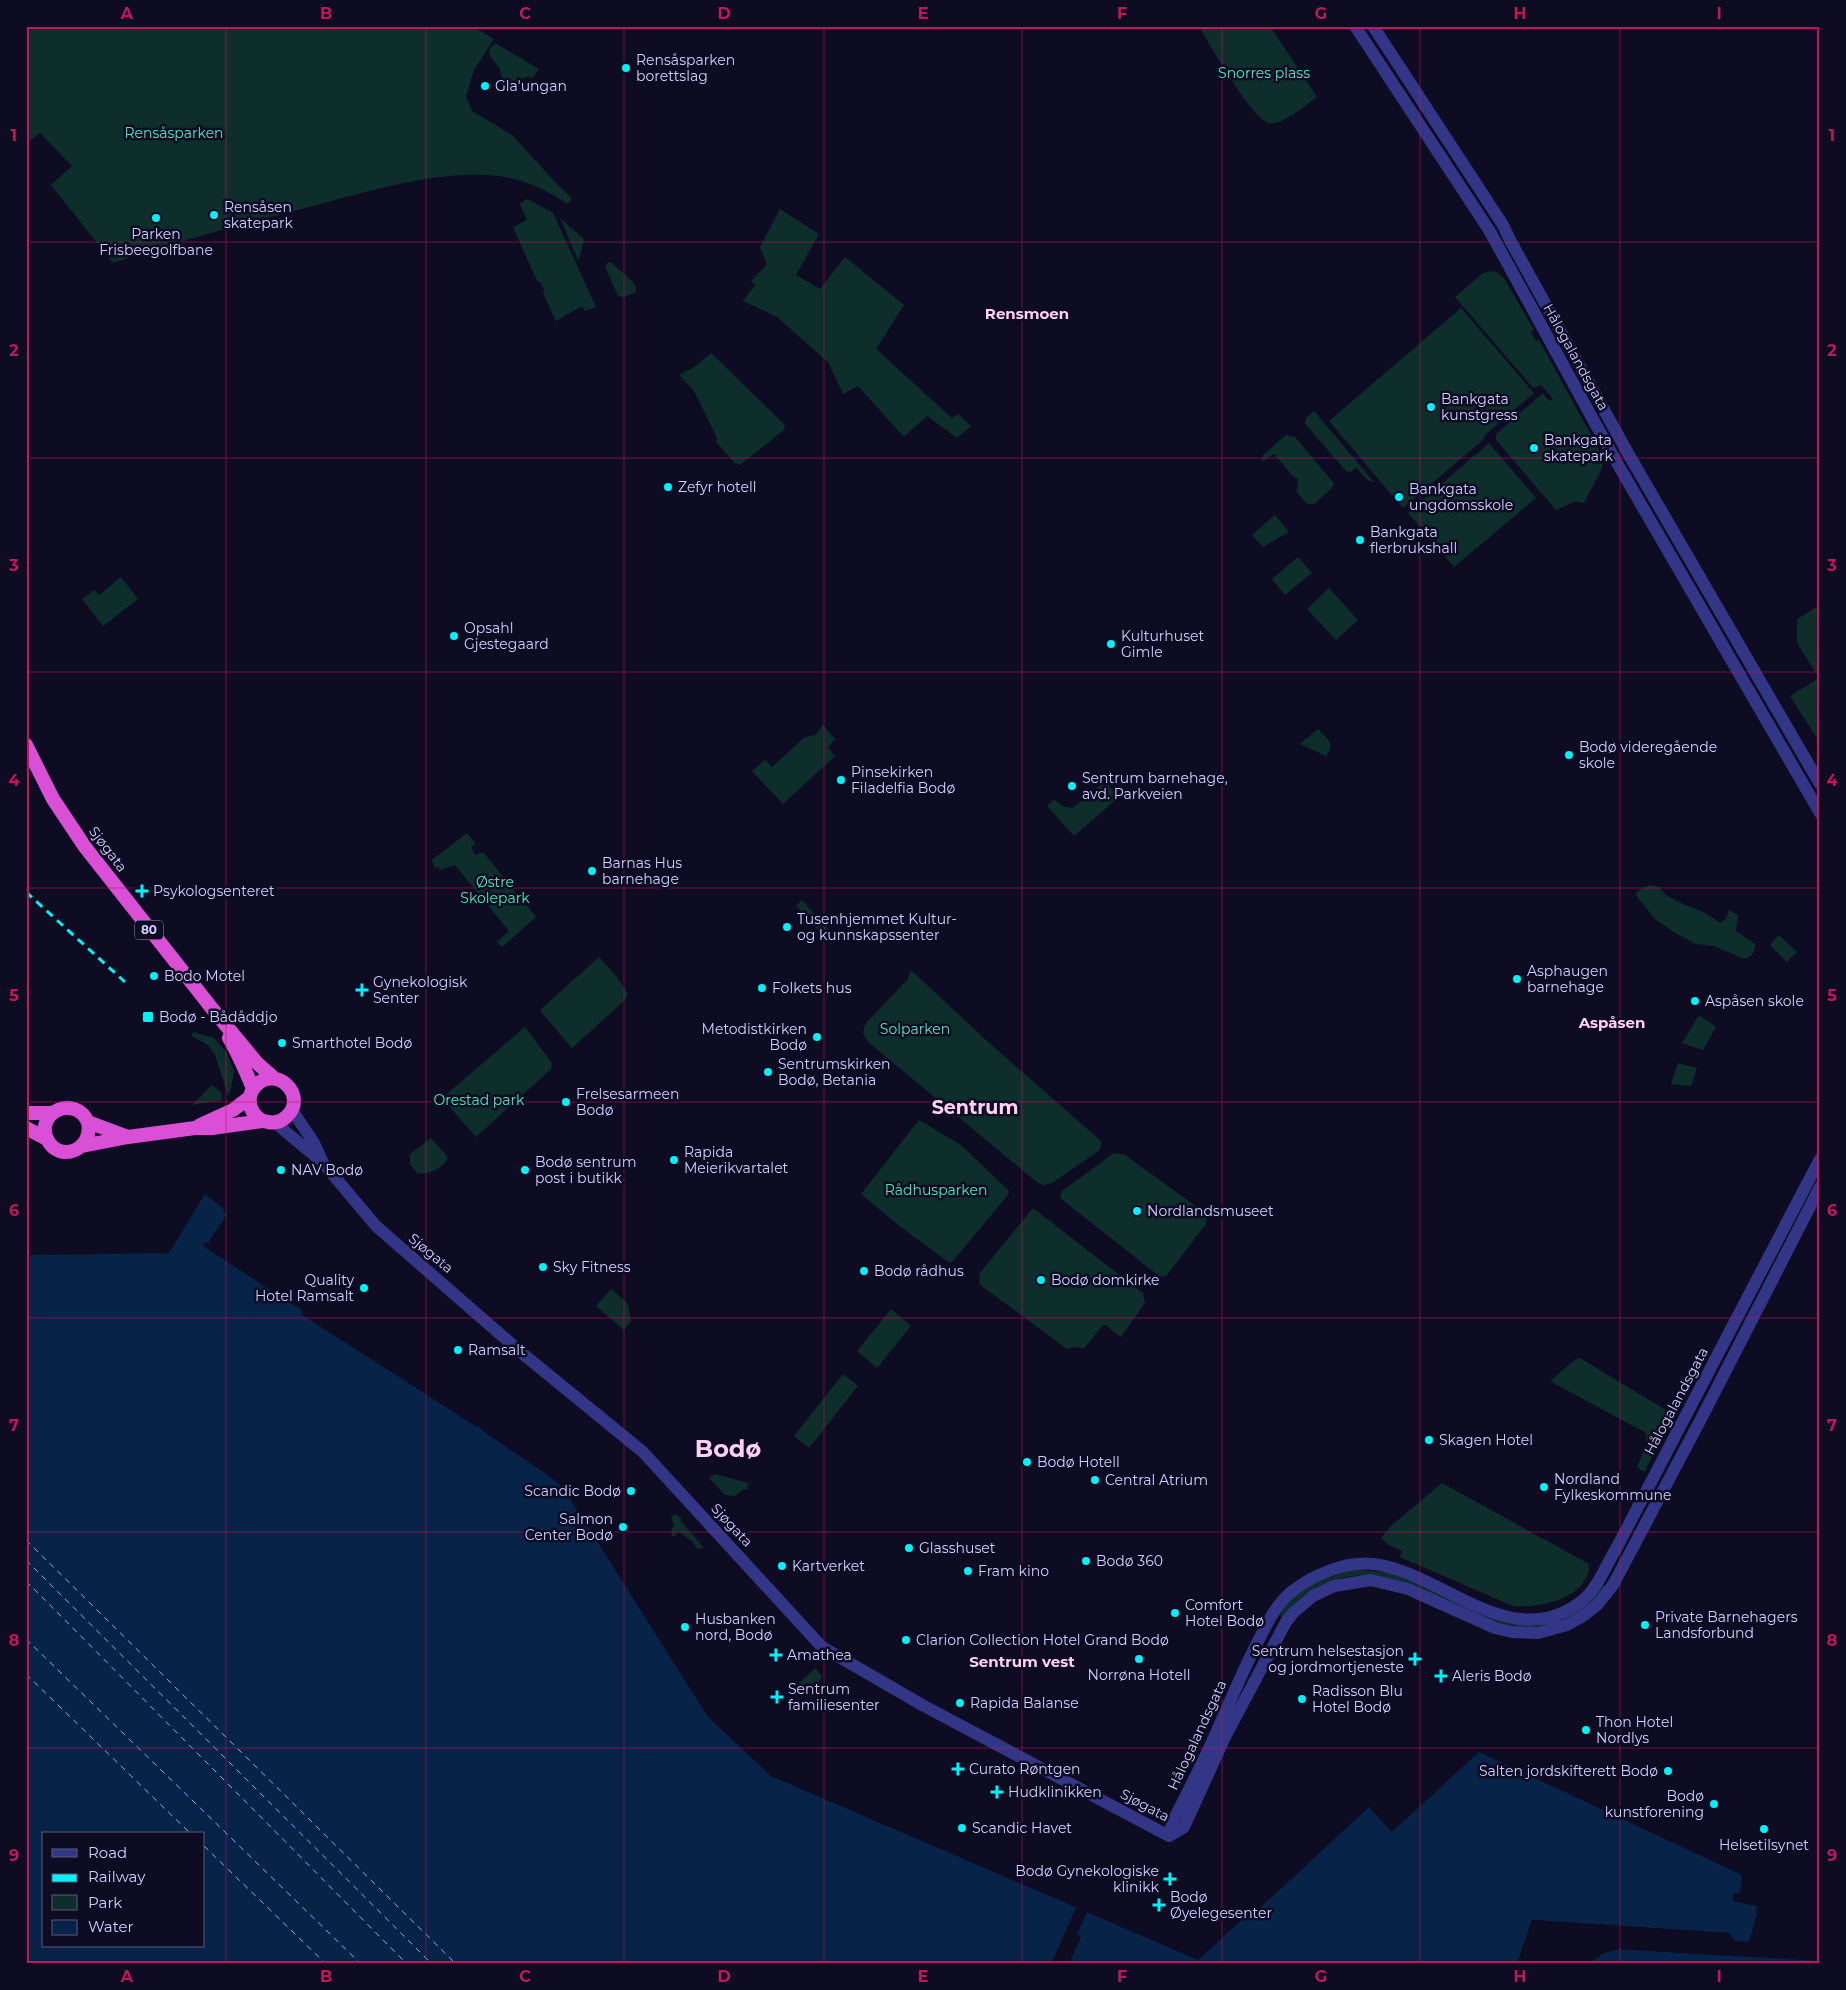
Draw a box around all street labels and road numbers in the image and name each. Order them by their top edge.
street label: Hålogalandsgata [1539,300,1613,414]
street label: Sjøgata [85,823,131,875]
road number: 80 [135,920,163,940]
street label: Sjøgata [405,1229,457,1277]
street label: Hålogalandsgata [1640,1344,1712,1458]
street label: Sjøgata [707,1500,757,1550]
street label: Hålogalandsgata [1164,1677,1230,1793]
street label: Sjøgata [1117,1785,1173,1825]

